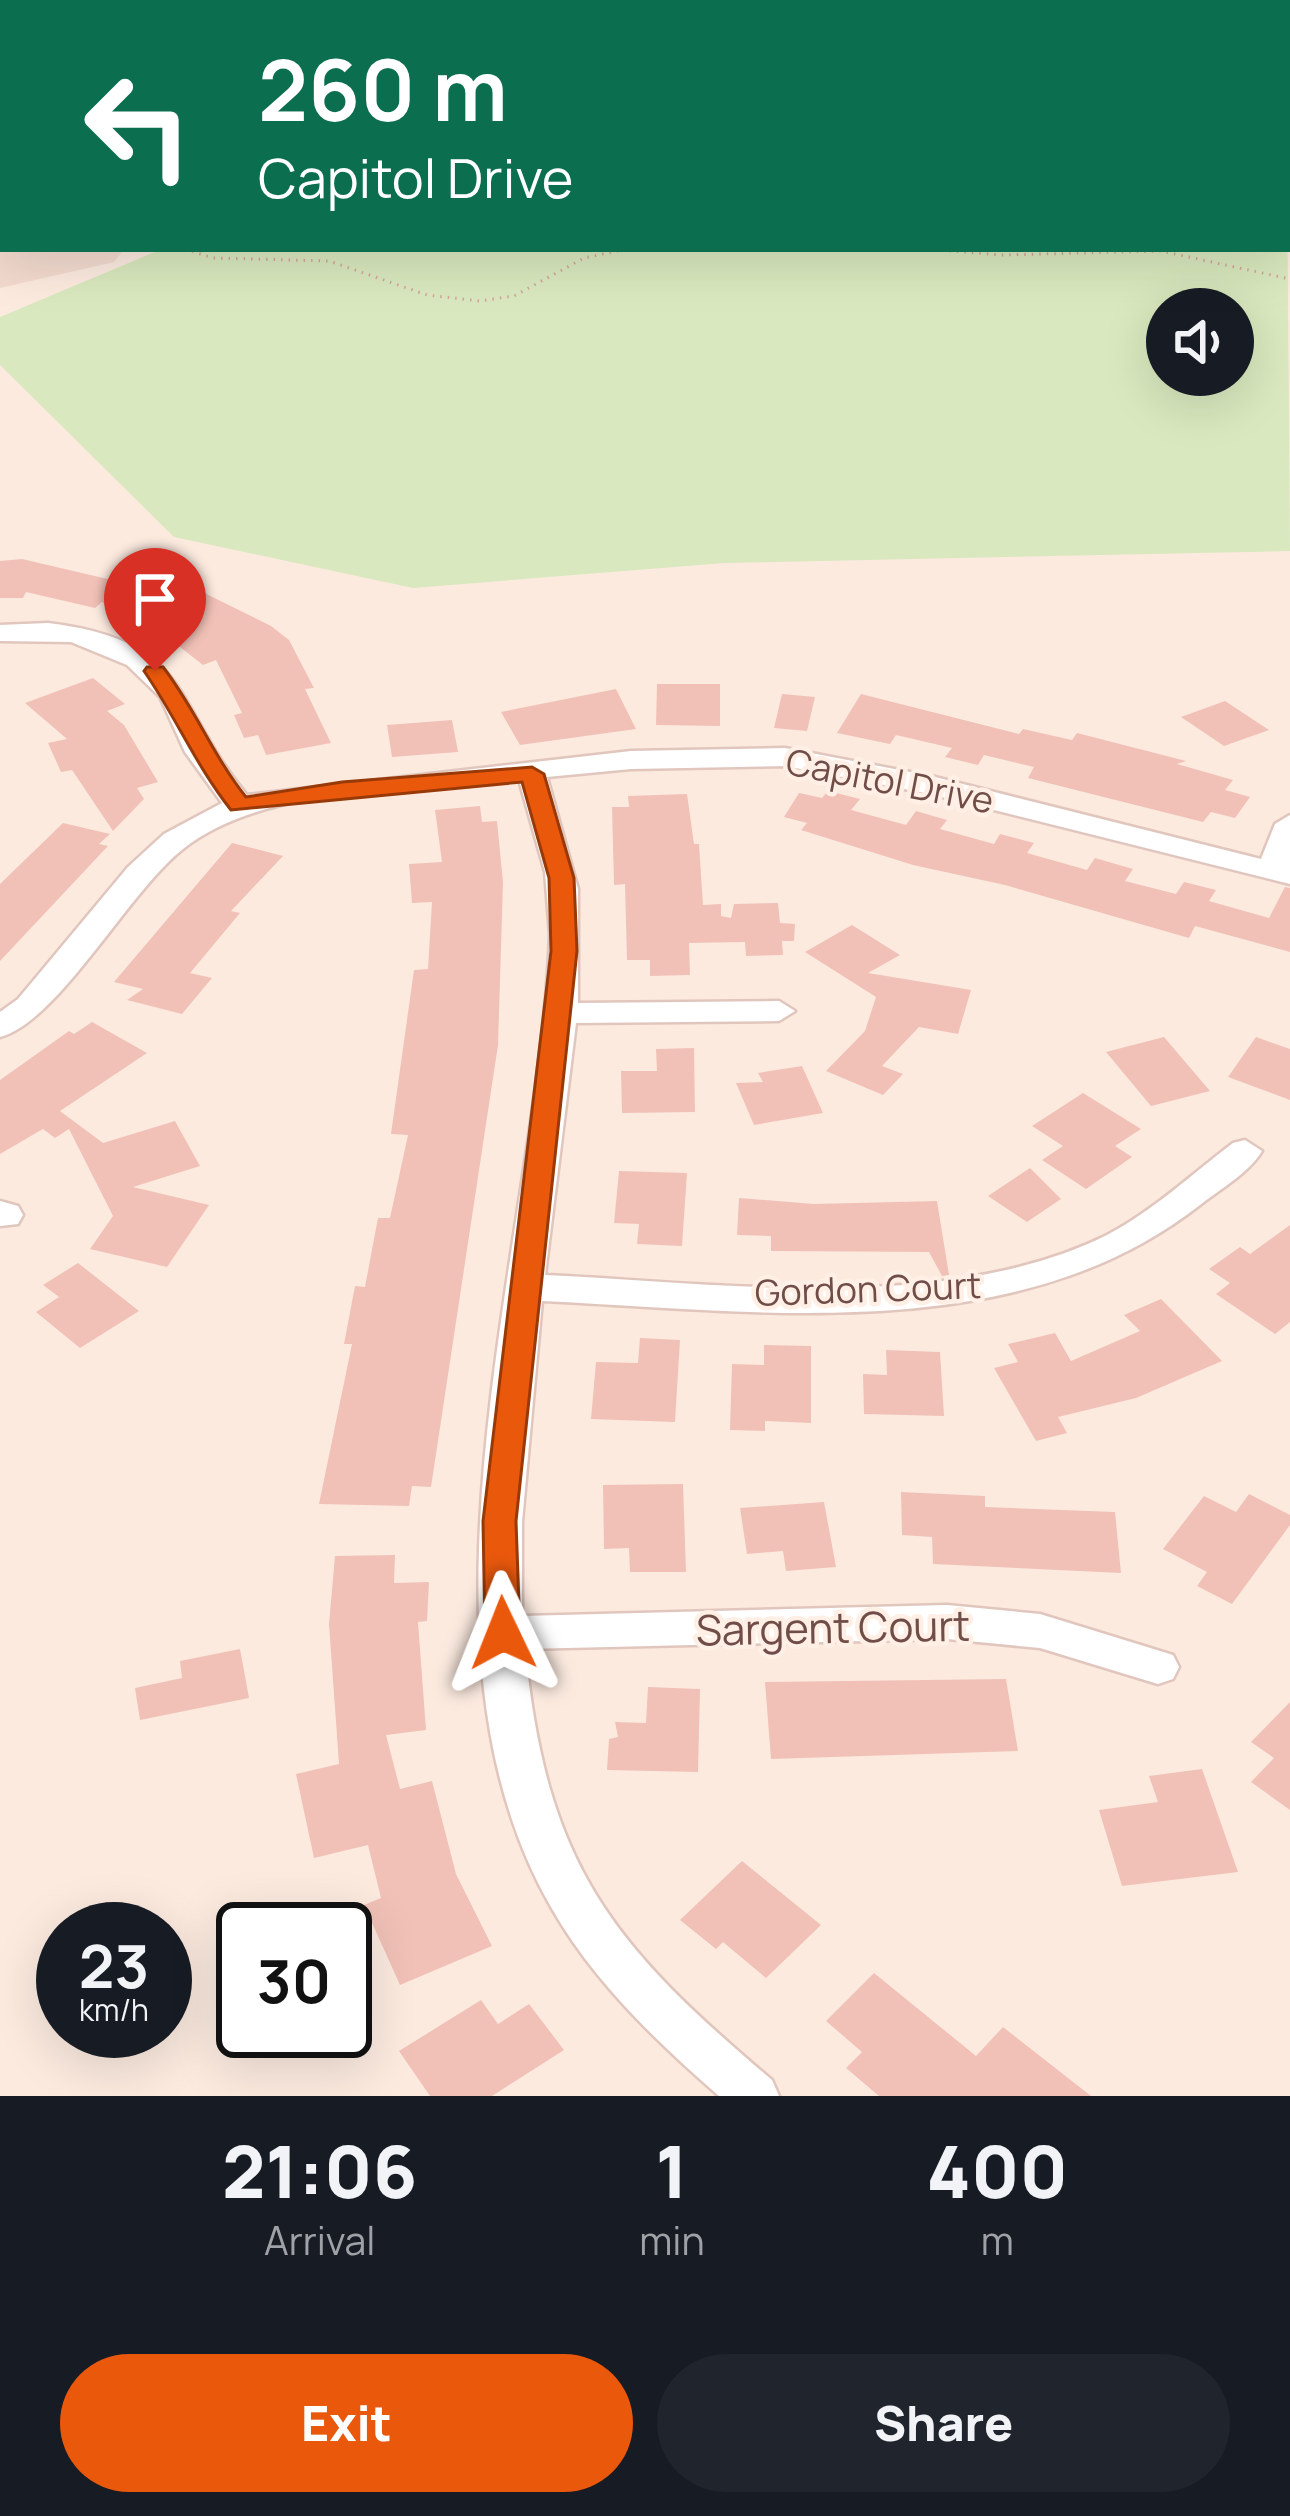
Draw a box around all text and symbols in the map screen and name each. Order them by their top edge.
text: 260 m [258,31,508,146]
icon: left [60,48,216,204]
text: Capitol Drive [258,140,573,214]
map controls [1146,288,1254,396]
button: sound [1146,288,1254,396]
pin [104,548,206,671]
icon: arrive [122,566,188,632]
street label: Capitol Drive [782,736,998,825]
street label: Gordon Court [754,1260,982,1317]
position arrow [440,1570,566,1696]
street label: Sargent Court [695,1596,971,1658]
speed limit sign: 30 [216,1902,372,2058]
text: 23 [79,1924,149,2006]
text: km/h [79,1989,149,2030]
text: 21:06 [222,2121,417,2220]
text: 1 [656,2121,688,2220]
text: 400 [927,2121,1068,2220]
text: Arrival [264,2213,375,2267]
text: min [639,2213,705,2267]
text: m [981,2213,1014,2267]
button: Exit [60,2354,633,2492]
button: Share [657,2354,1230,2492]

